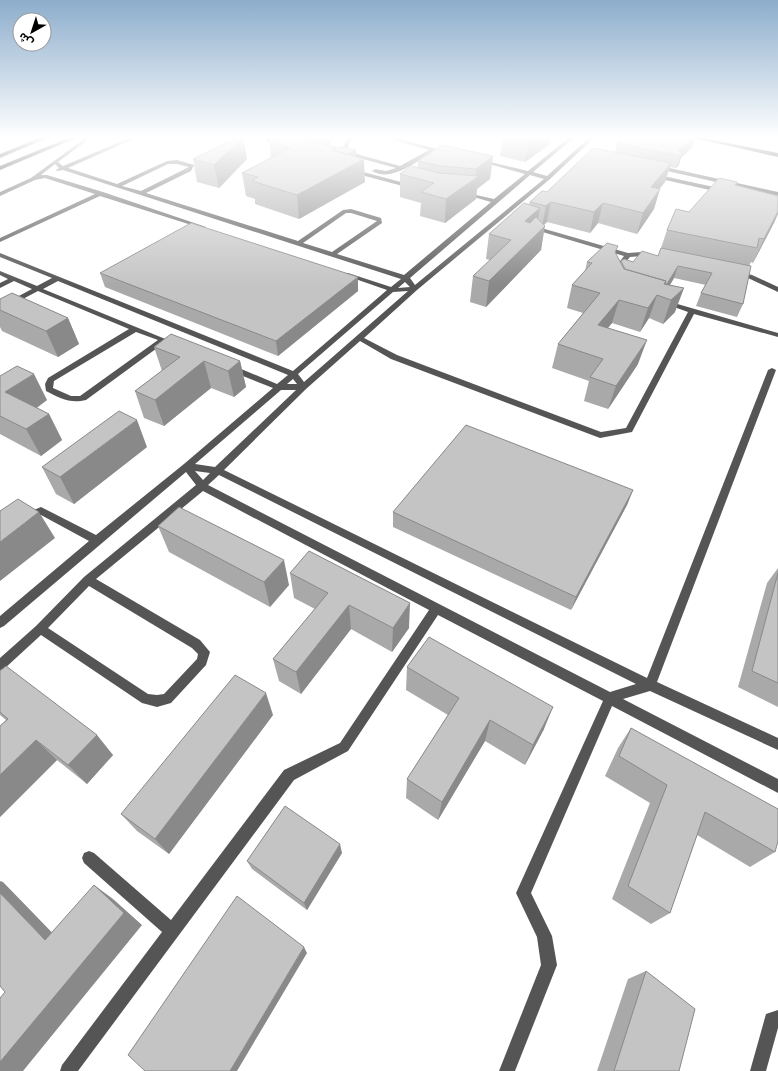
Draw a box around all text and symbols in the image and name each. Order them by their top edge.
north arrow [12,12,52,52]
text: ش [16,30,36,49]

